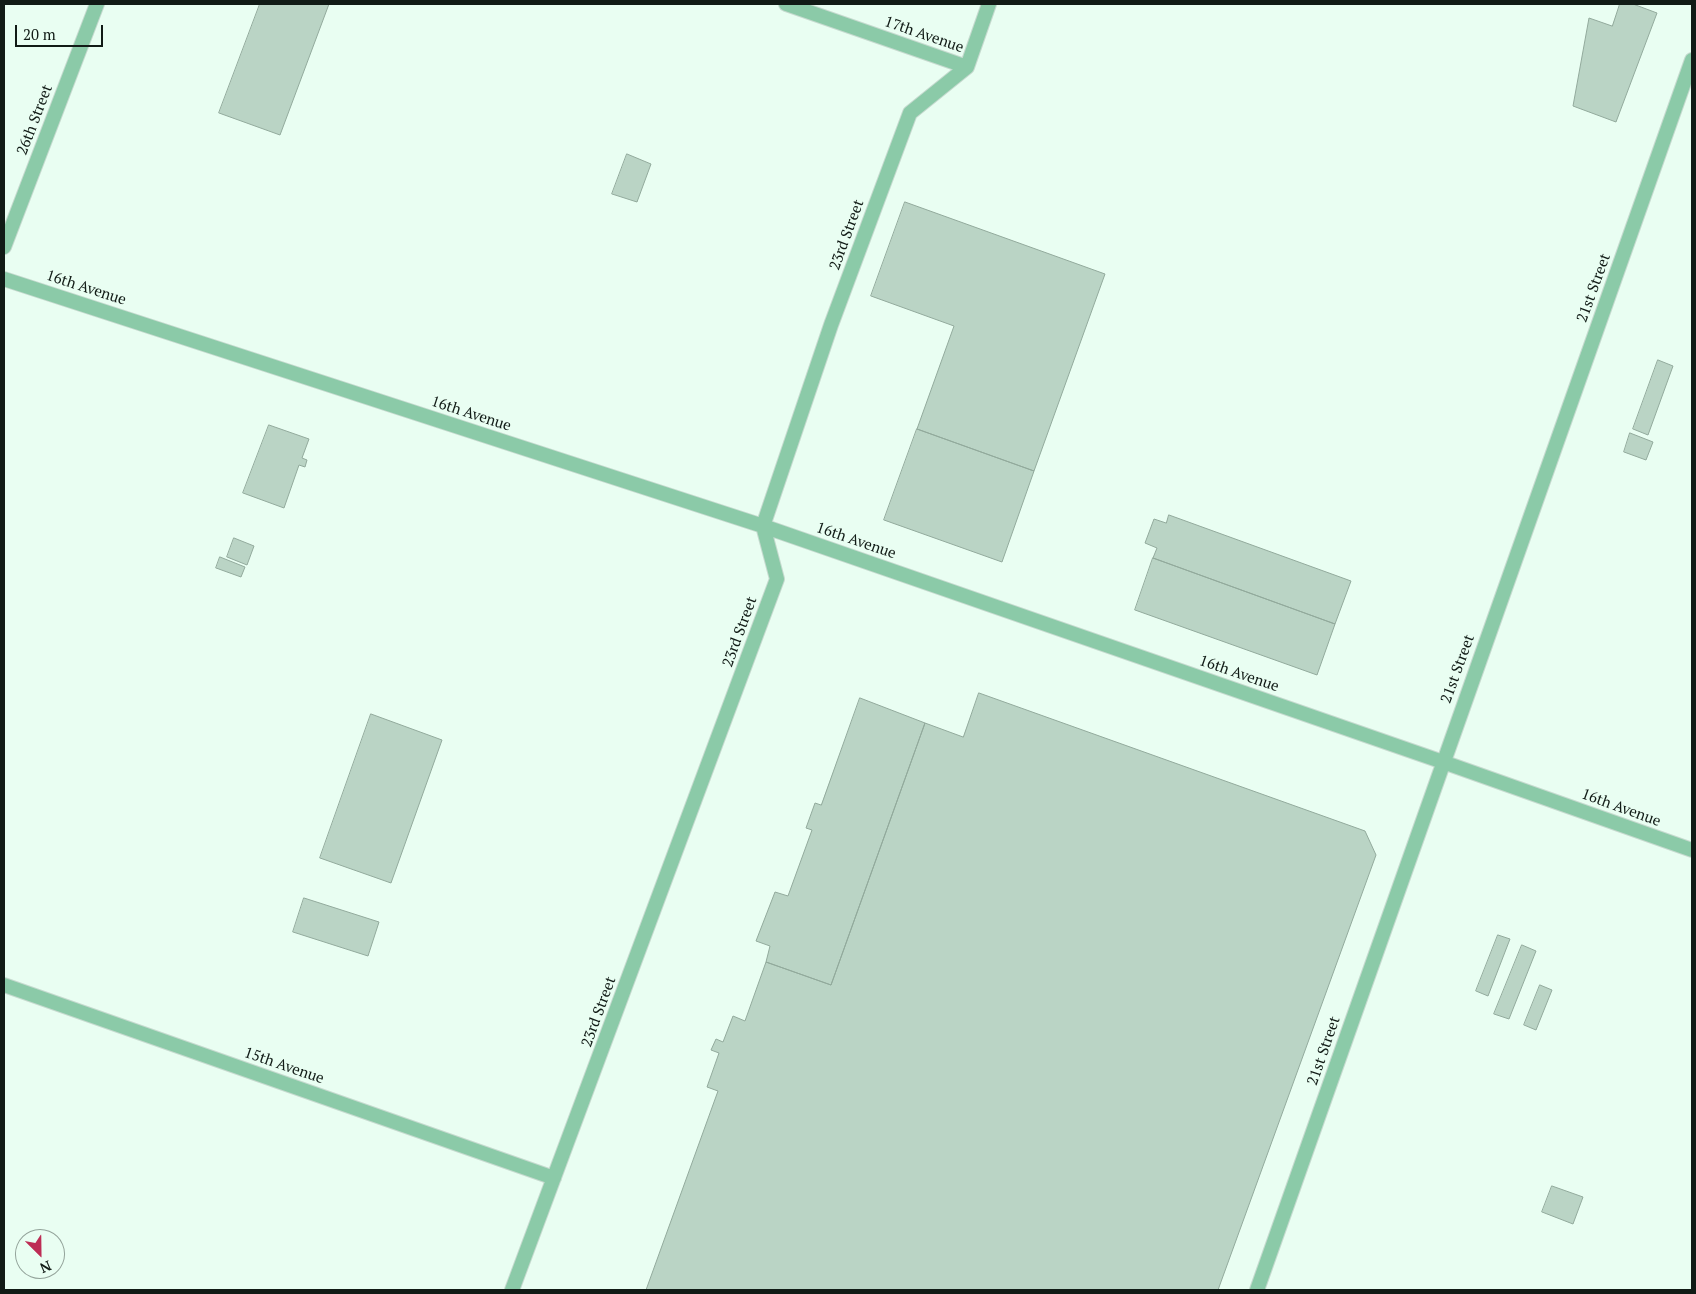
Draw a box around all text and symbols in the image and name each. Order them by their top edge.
street label: 17th Avenue [882,13,966,57]
scale bar [18,15,105,47]
text: 20 m [23,24,56,44]
street label: 26th Street [13,82,57,158]
street label: 23rd Street [826,197,868,273]
street label: 21st Street [1573,251,1615,325]
street label: 16th Avenue [44,267,128,309]
street label: 16th Avenue [429,393,513,435]
street label: 16th Avenue [814,519,898,563]
street label: 23rd Street [719,594,761,670]
street label: 21st Street [1437,632,1479,706]
street label: 16th Avenue [1197,652,1281,696]
street label: 16th Avenue [1579,785,1663,831]
street label: 23rd Street [578,974,620,1050]
street label: 21st Street [1304,1014,1344,1088]
street label: 15th Avenue [242,1044,326,1088]
north arrow [15,1229,65,1279]
text: N [37,1257,54,1278]

